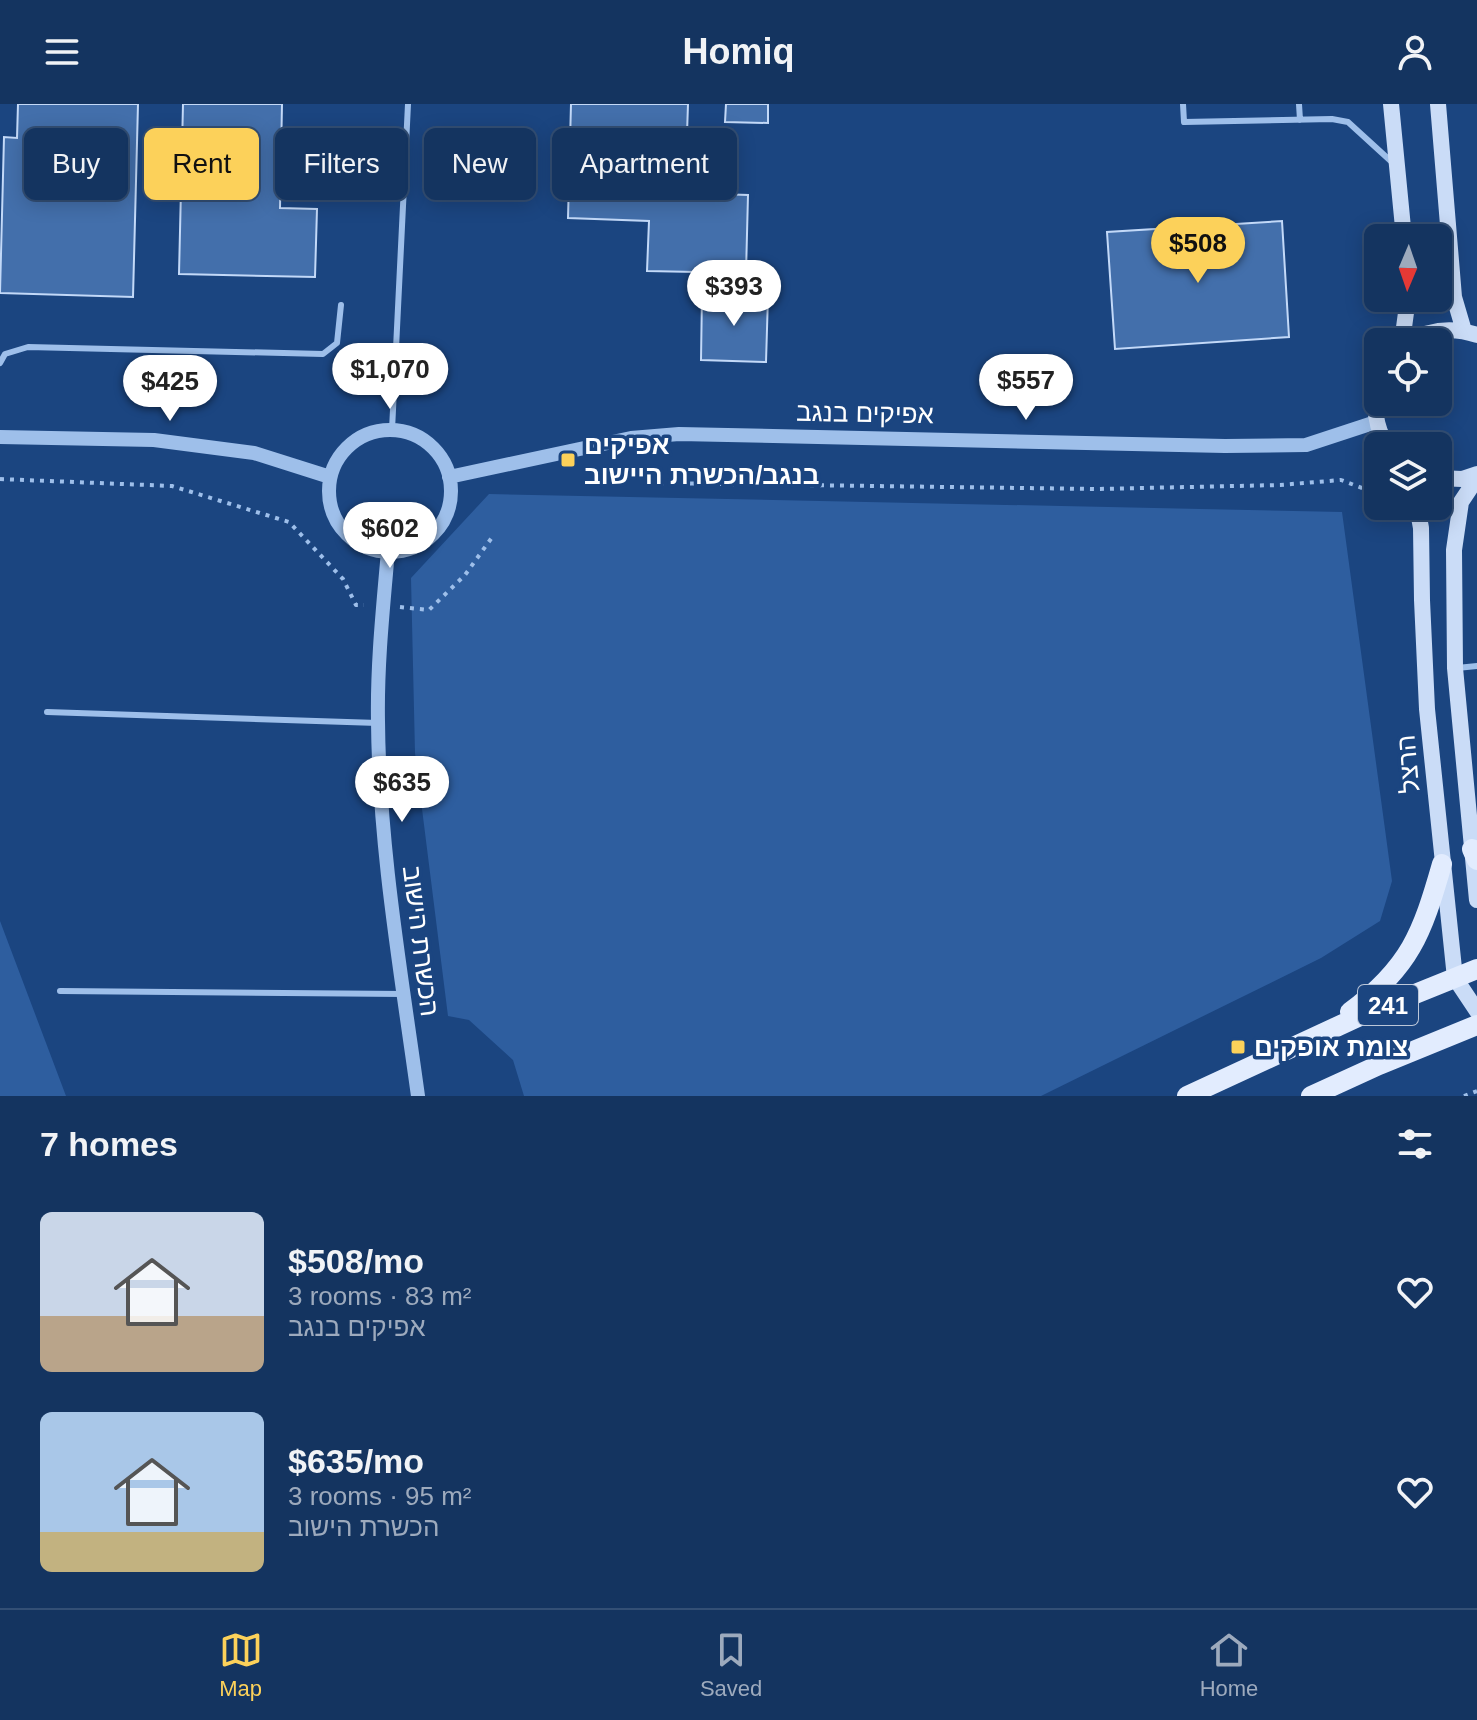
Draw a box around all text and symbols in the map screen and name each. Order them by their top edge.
icon: menu [40,30,84,74]
icon: person [1393,30,1437,74]
text: Homiq [683,31,795,72]
chip: Buy [24,128,128,200]
chip: Rent [144,128,259,200]
chip: Filters [275,128,408,200]
chip: New [424,128,536,200]
chip: Apartment [552,128,737,200]
pin: $508 [1151,217,1245,285]
north arrow [1364,224,1452,312]
map controls [1364,224,1452,520]
text: $508 [1169,228,1227,258]
pin: $393 [687,260,781,328]
text: $393 [705,271,763,301]
button: locate [1364,328,1452,416]
pin: $1,070 [325,343,455,411]
text: $1,070 [350,354,430,384]
pin: $557 [979,354,1073,422]
pin: $425 [123,355,217,423]
text: $557 [997,365,1055,395]
text: $425 [141,366,199,396]
street label: אפיקים בנגב [796,397,934,429]
place label: אפיקים בנגב/הכשרת היישוב [584,430,819,490]
button: layers [1364,432,1452,520]
marker: אפיקים בנגב/הכשרת היישוב [559,451,577,469]
pin: $602 [343,502,437,570]
text: $602 [361,513,419,543]
street label: הרצל [1391,734,1425,794]
pin: $635 [355,756,449,824]
text: $635 [373,767,431,797]
street label: הכשרת הישוב [397,864,445,1018]
road number: 241 [1358,985,1418,1025]
place label: צומת אופקים [1254,1032,1408,1062]
marker: צומת אופקים [1229,1038,1247,1056]
icon: filters [1393,1122,1437,1166]
text: 7 homes [40,1125,178,1163]
text: $508/mo [288,1242,424,1280]
icon: home [104,1244,200,1340]
icon: heart [1393,1270,1437,1314]
text: 3 rooms · 83 m² [288,1281,472,1311]
text: אפיקים בנגב [288,1312,426,1342]
text: $635/mo [288,1442,424,1480]
icon: home [104,1444,200,1540]
icon: heart [1393,1470,1437,1514]
text: 3 rooms · 95 m² [288,1481,472,1511]
text: הכשרת הישוב [288,1512,439,1542]
tab: Map [219,1628,263,1702]
tab: Saved [700,1628,762,1702]
tab: Home [1200,1628,1258,1702]

